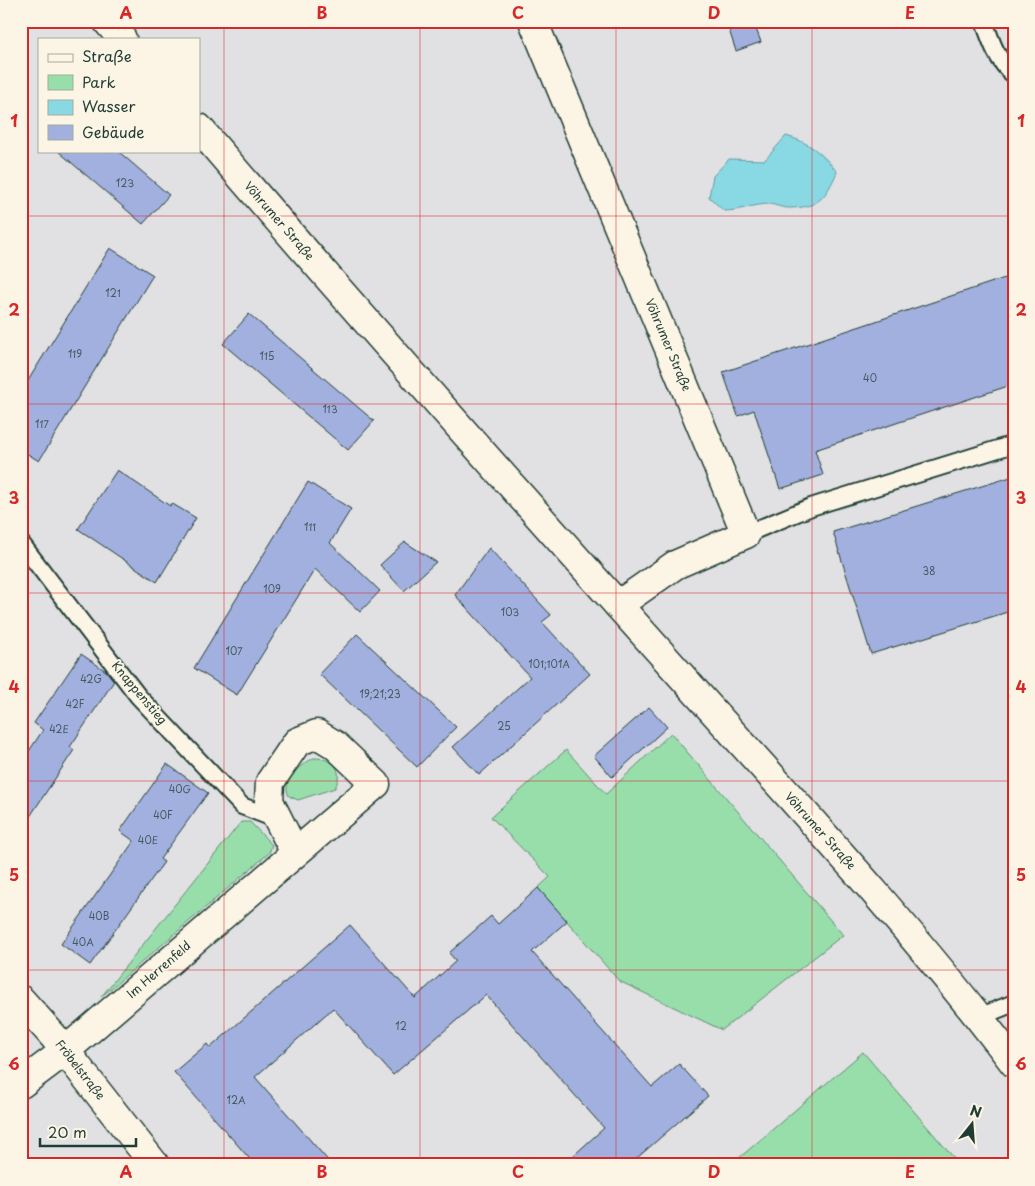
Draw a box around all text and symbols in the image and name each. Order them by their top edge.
text: A [120,0,133,24]
text: B [317,0,328,24]
text: C [512,0,524,24]
text: D [708,0,720,24]
text: E [905,0,915,24]
legend [38,38,200,152]
text: Straße [82,44,132,67]
text: Park [82,70,116,93]
text: Wasser [82,94,135,117]
text: 1 [10,108,18,132]
text: 1 [1017,108,1025,132]
text: Gebäude [82,120,144,143]
house number: 123 [116,175,134,190]
street label: Vöhrumer Straße [241,177,319,264]
house number: 121 [105,285,121,300]
street label: Vöhrumer Straße [641,296,697,394]
text: 2 [8,297,20,321]
text: 2 [1015,297,1027,321]
house number: 119 [68,346,82,361]
house number: 115 [260,348,274,363]
house number: 40 [863,370,877,385]
house number: 113 [322,401,338,416]
house number: 117 [35,416,49,431]
text: 3 [9,485,19,509]
text: 3 [1016,485,1026,509]
house number: 111 [304,519,316,534]
house number: 38 [923,563,935,578]
house number: 109 [263,581,281,596]
house number: 103 [501,604,519,619]
house number: 107 [225,643,243,658]
house number: 101;101A [528,656,570,671]
street label: Knappenstieg [108,657,172,728]
house number: 42G [80,671,102,686]
text: 4 [9,674,20,698]
text: 4 [1016,674,1027,698]
house number: 19;21;23 [359,686,401,701]
house number: 42F [65,696,85,711]
house number: 25 [497,718,511,733]
house number: 42E [49,721,69,736]
house number: 40G [169,781,192,796]
street label: Vöhrumer Straße [781,788,861,873]
house number: 40F [153,807,173,822]
house number: 40E [138,832,158,847]
text: 5 [9,862,19,886]
text: 5 [1016,862,1026,886]
house number: 40B [89,908,110,923]
house number: 40A [72,934,94,949]
street label: Im Herrenfeld [122,936,194,1002]
house number: 12 [395,1018,407,1033]
street label: Fröbelstraße [52,1035,110,1103]
text: 6 [8,1051,20,1075]
text: 6 [1015,1051,1027,1075]
house number: 12A [226,1092,246,1107]
north arrow [948,1098,998,1148]
text: N [968,1099,984,1123]
scale bar [40,1116,136,1148]
text: 20 m [48,1120,87,1143]
text: A [120,1159,133,1183]
text: B [317,1159,328,1183]
text: C [512,1159,524,1183]
text: D [708,1159,720,1183]
text: E [905,1159,915,1183]

